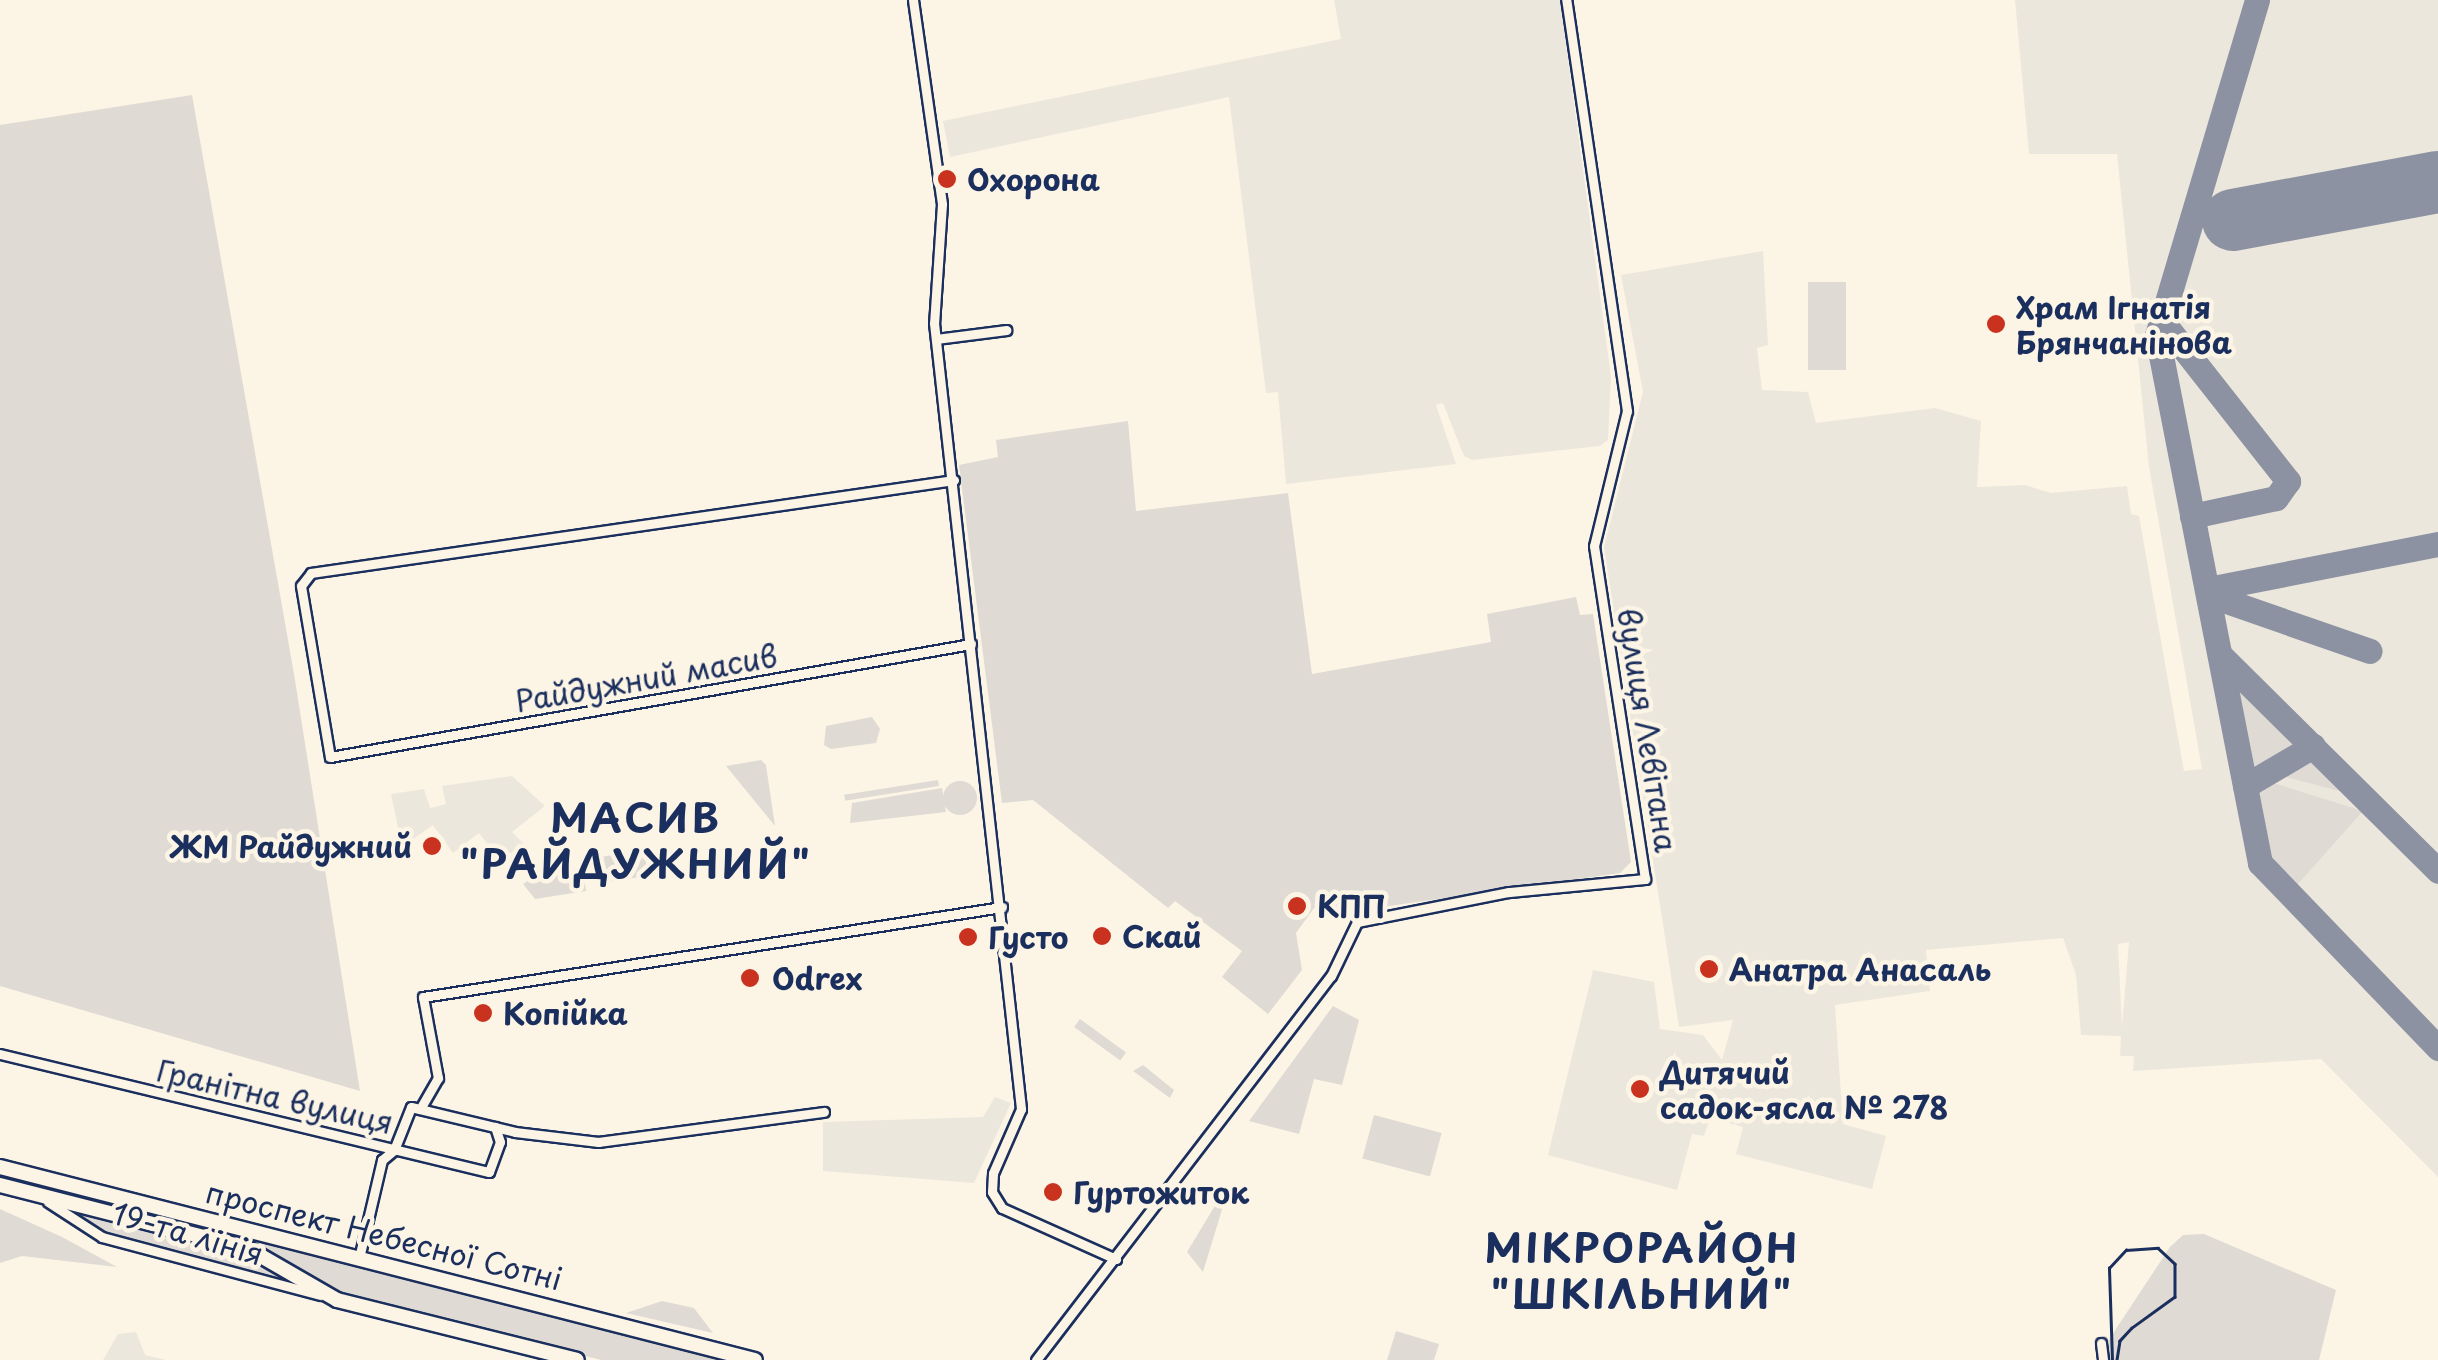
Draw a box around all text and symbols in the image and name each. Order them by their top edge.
place label: Охорона [967,161,1100,197]
marker: Охорона [936,168,958,190]
place label: Храм Ігнатія Брянчанінова [2016,289,2232,360]
marker: Храм Ігнатія Брянчанінова [1985,313,2007,335]
street label: вулиця Левітана [1611,605,1685,855]
street label: Райдужний масив [512,637,780,719]
district label: МАСИВ "РАЙДУЖНИЙ" [461,793,811,887]
place label: ЖМ Райдужний [169,828,412,864]
marker: ЖМ Райдужний [421,835,443,857]
place label: КПП [1317,888,1386,924]
marker: КПП [1286,895,1308,917]
place label: Скай [1122,918,1202,954]
place label: Густо [988,919,1068,955]
marker: Скай [1091,925,1113,947]
marker: Густо [957,926,979,948]
place label: Анатра Анасаль [1729,951,1992,987]
marker: Анатра Анасаль [1698,958,1720,980]
place label: Odrex [772,960,863,996]
marker: Odrex [737,965,763,991]
place label: Копійка [503,995,628,1031]
marker: Копійка [472,1002,494,1024]
street label: Гранітна вулиця [153,1051,397,1141]
place label: Дитячий садок-ясла № 278 [1660,1054,1951,1124]
marker: Дитячий садок-ясла № 278 [1629,1078,1651,1100]
street label: проспект Небесної Сотні [201,1173,567,1297]
place label: Гуртожиток [1073,1174,1249,1210]
marker: Гуртожиток [1042,1181,1064,1203]
street label: 19-та лінія [109,1194,267,1272]
district label: МІКРОРАЙОН "ШКІЛЬНИЙ" [1484,1223,1800,1317]

